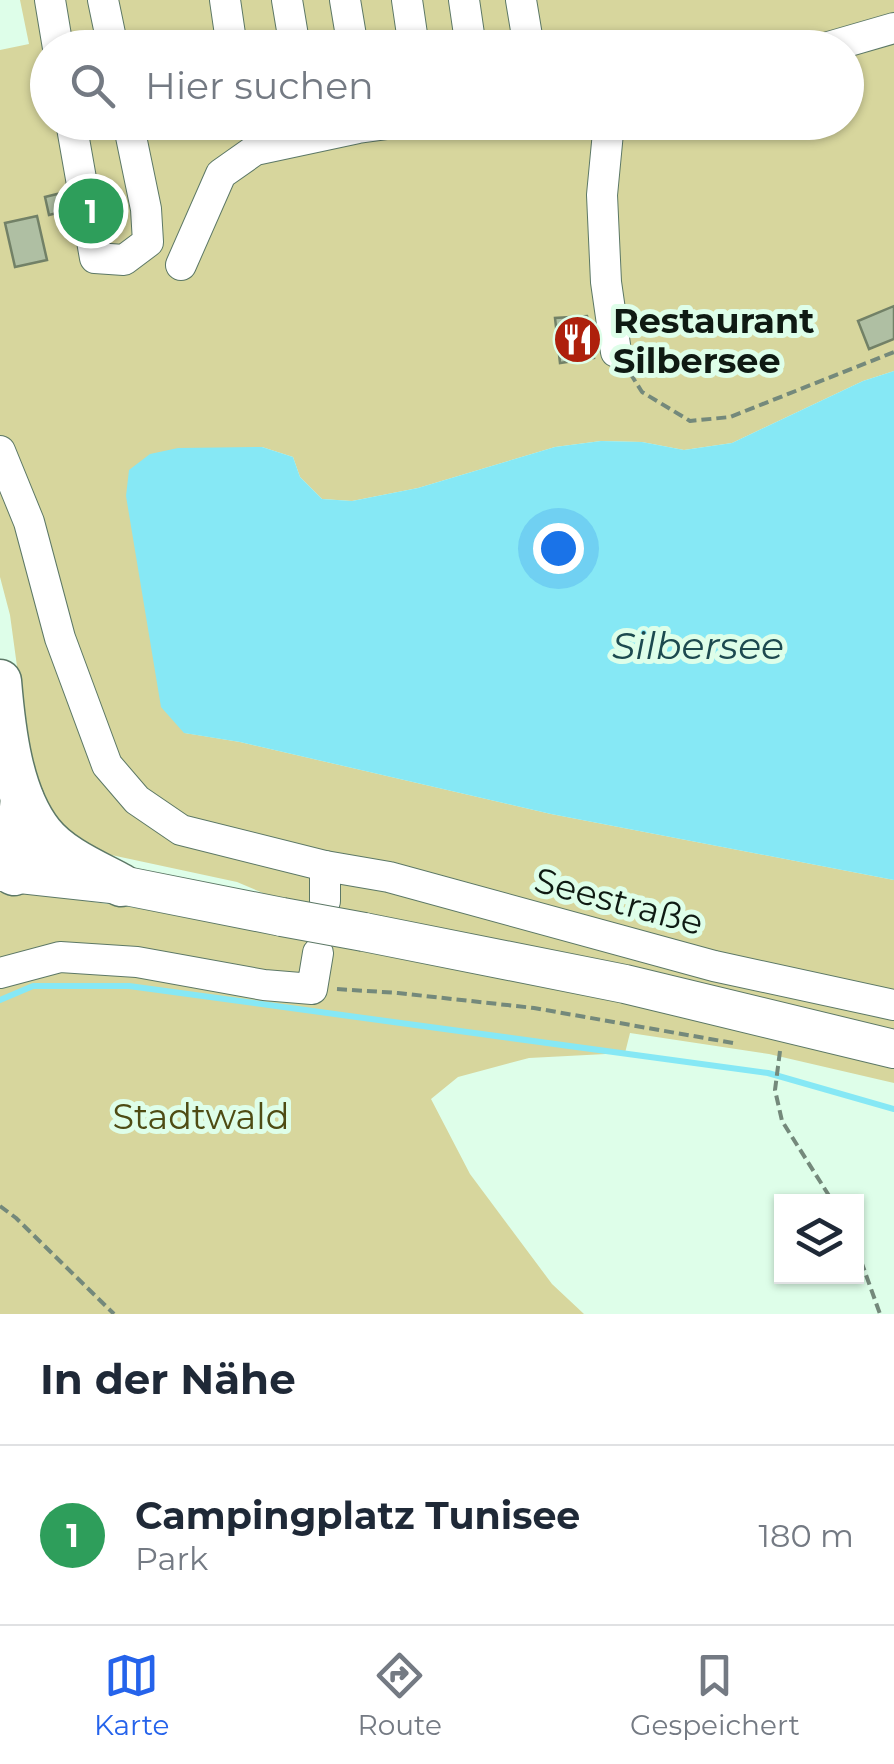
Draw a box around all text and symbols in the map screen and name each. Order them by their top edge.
search box [30,30,864,140]
icon: search [65,58,120,113]
text: Hier suchen [145,62,374,109]
pin: 1 [58,174,124,248]
place label: Restaurant Silbersee [613,299,814,382]
restaurant icon: Restaurant Silbersee [552,314,604,366]
your location [533,523,584,574]
water label: Silbersee [612,622,784,669]
street label: Seestraße [530,858,708,944]
park label: Stadtwald [113,1095,289,1138]
map controls [774,1194,864,1284]
button: layers [774,1194,864,1284]
text: In der Nähe [40,1353,296,1405]
text: Campingplatz Tunisee [135,1492,580,1539]
text: 1 [66,1516,79,1555]
text: 180 m [759,1516,854,1555]
text: Park [135,1539,208,1578]
tab: Karte [94,1648,169,1742]
tab: Route [358,1648,442,1742]
tab: Gespeichert [630,1648,800,1742]

